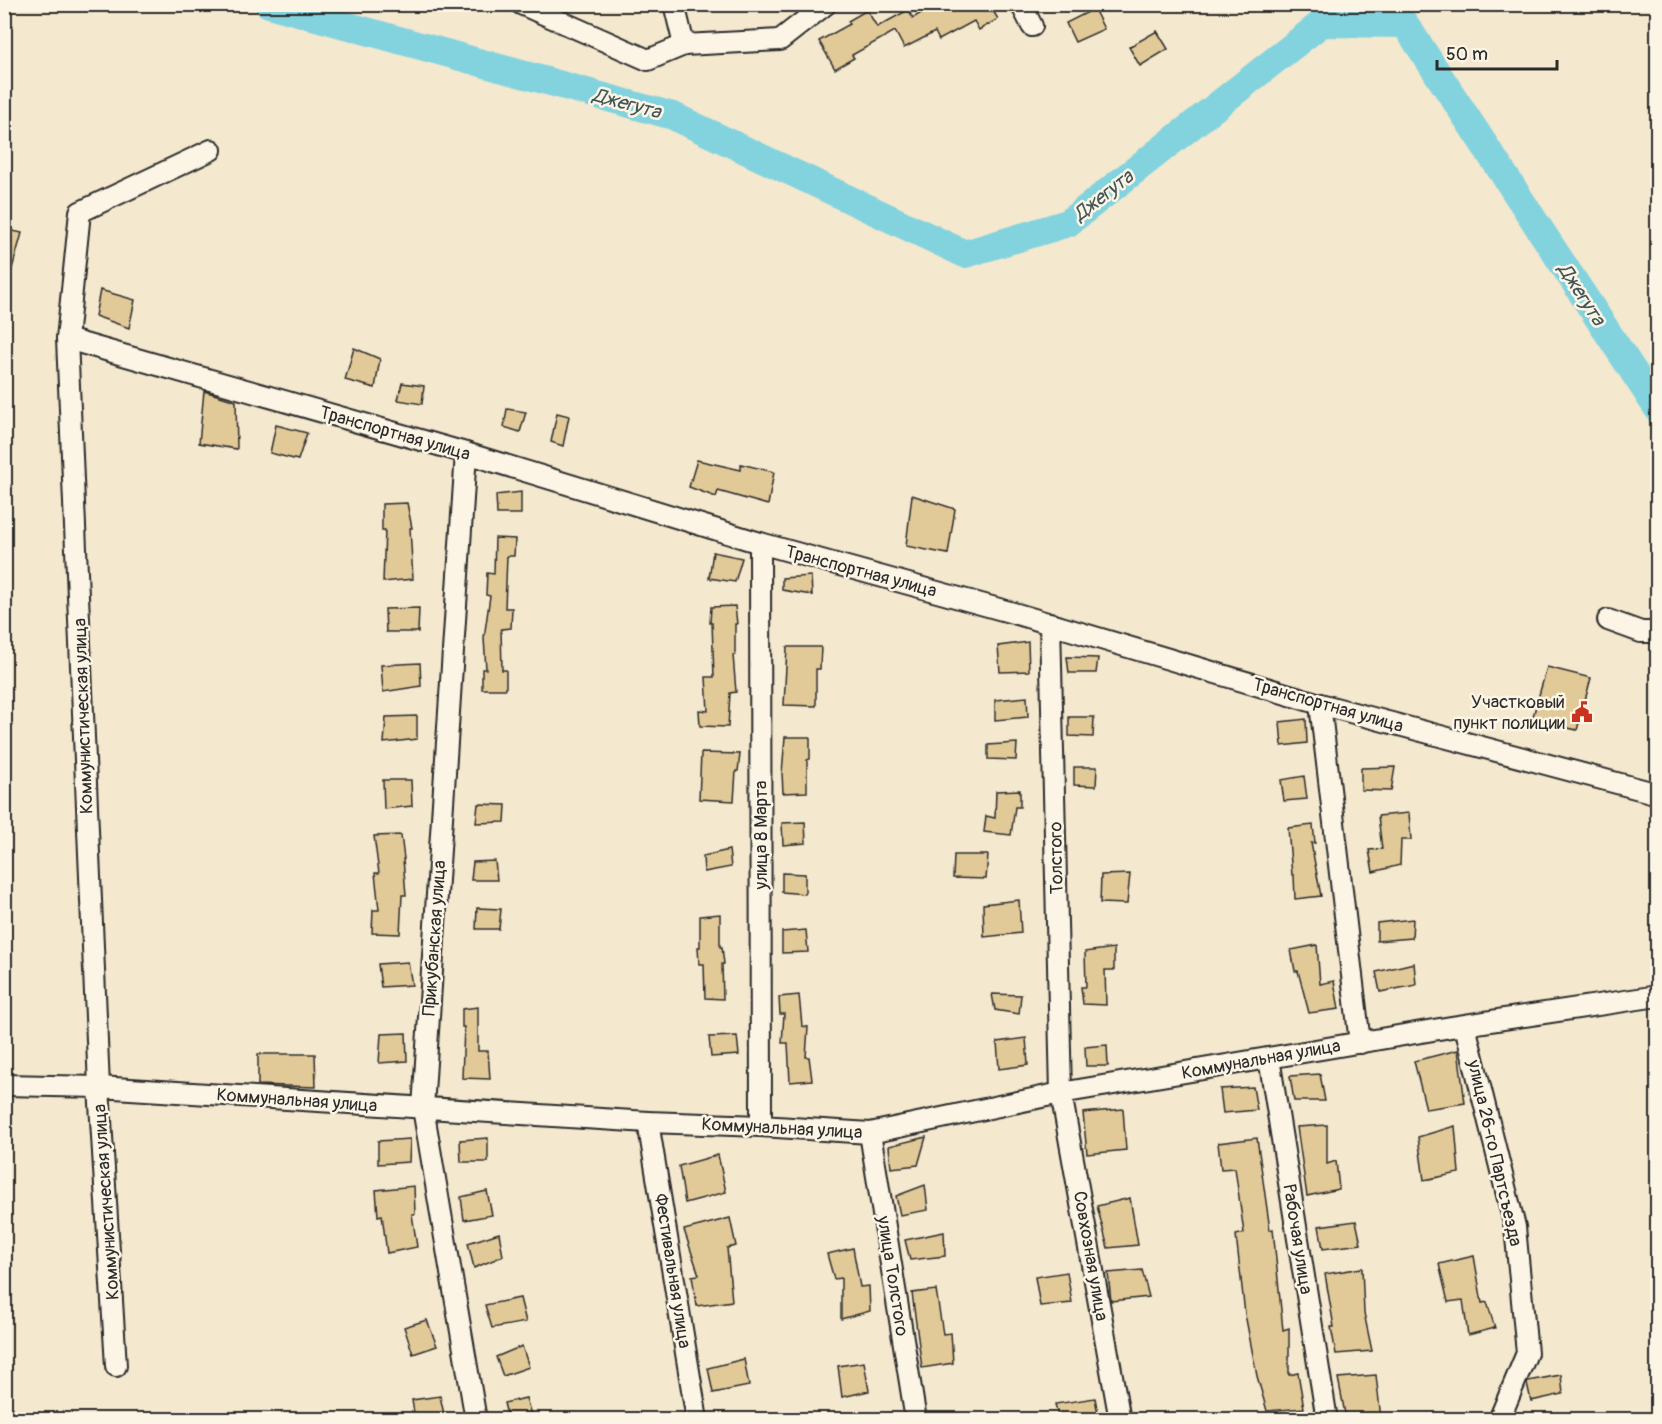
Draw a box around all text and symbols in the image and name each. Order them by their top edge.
scale bar [1437,33,1557,71]
text: 50 m [1446,43,1488,66]
water label: Джегута [589,82,665,125]
water label: Джегута [1068,163,1140,227]
water label: Джегута [1552,258,1612,332]
street label: Транспортная улица [317,401,473,466]
street label: Транспортная улица [783,540,939,603]
street label: Коммунистическая улица [69,618,98,814]
street label: Транспортная улица [1250,673,1406,738]
place label: Участковый пункт полиции [1453,691,1565,735]
public building icon: Участковый пункт полиции [1570,700,1594,724]
street label: улица 8 Марта [750,781,773,890]
street label: Толстого [1044,821,1069,894]
street label: Прикубанская улица [418,859,451,1017]
street label: Коммунальная улица [1180,1034,1342,1085]
street label: улица 26-го Партсъезда [1462,1057,1527,1248]
street label: Коммунальная улица [216,1083,378,1118]
street label: Коммунистическая улица [88,1103,125,1301]
street label: Коммунальная улица [701,1113,863,1144]
street label: Рабочая улица [1277,1182,1318,1296]
street label: Совхозная улица [1068,1189,1113,1323]
street label: Фестивальная улица [649,1192,696,1350]
street label: улица Толстого [872,1213,913,1338]

